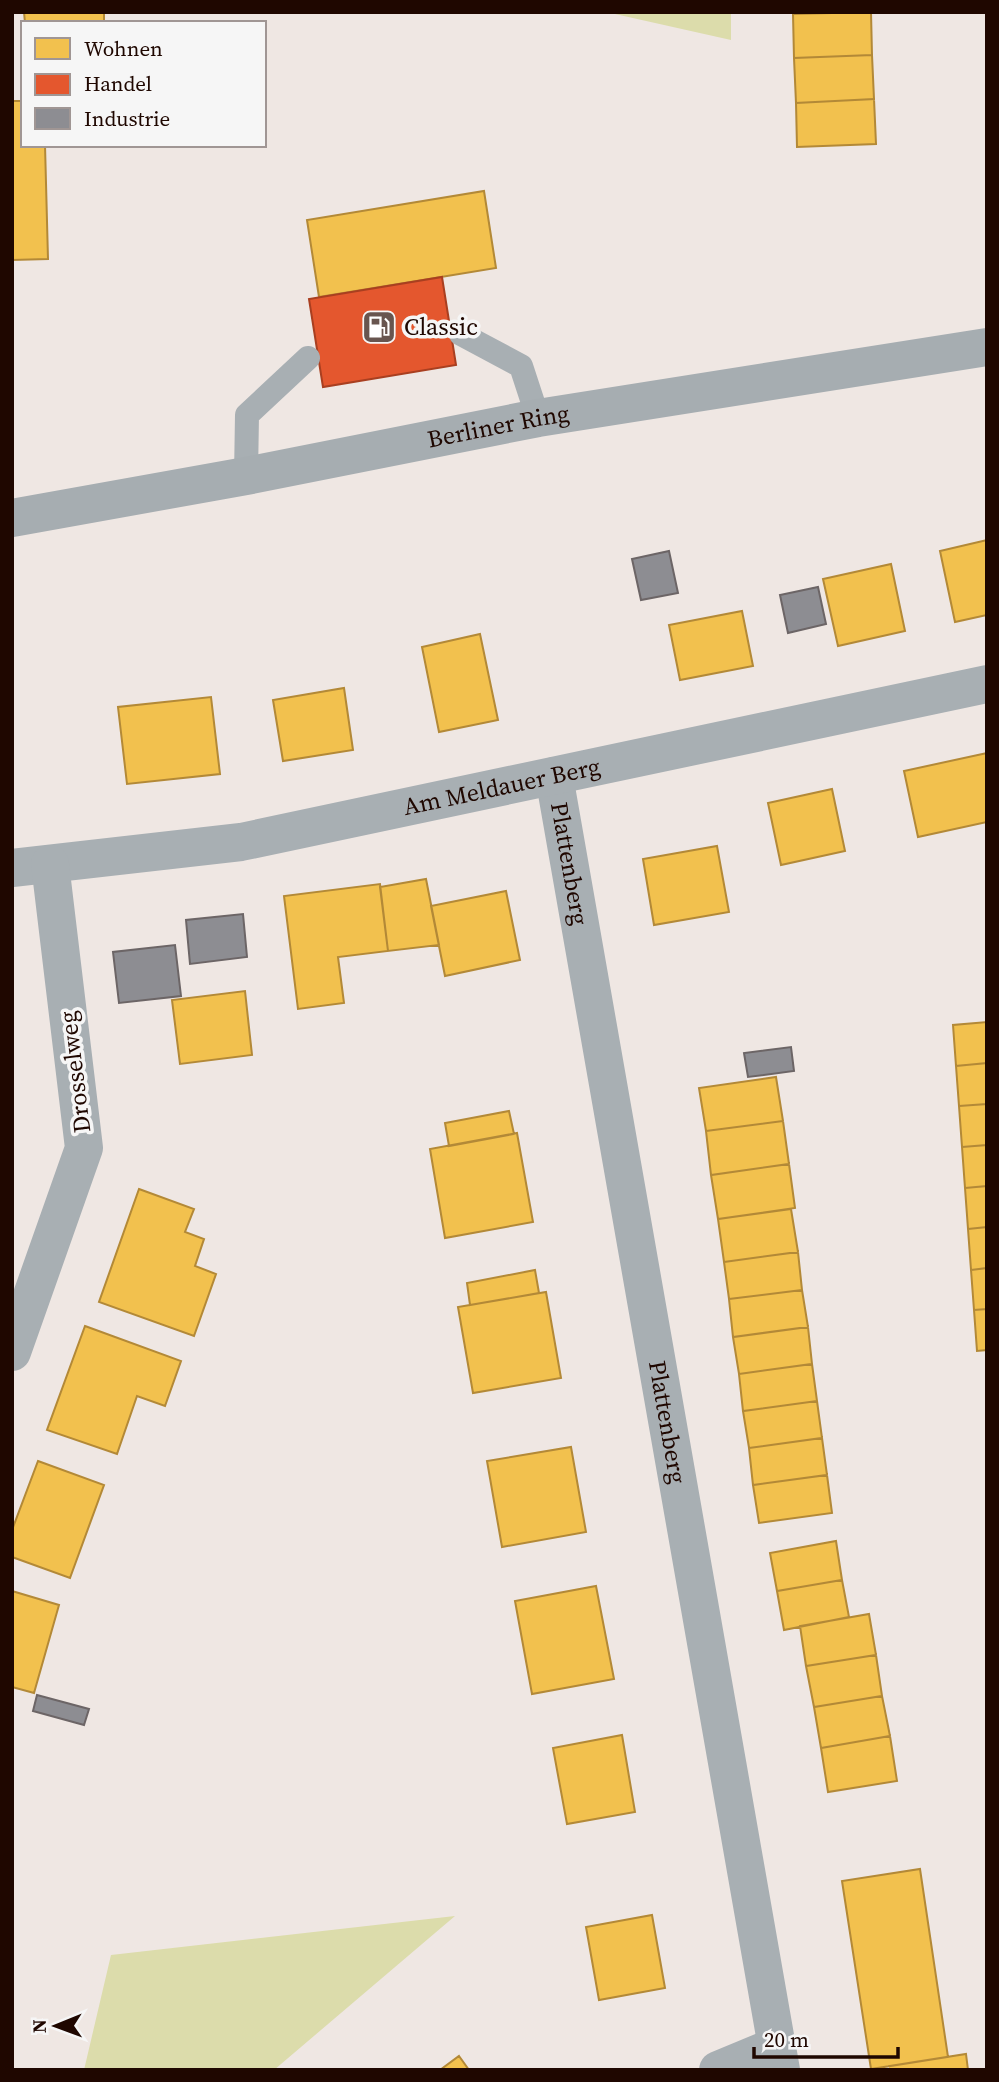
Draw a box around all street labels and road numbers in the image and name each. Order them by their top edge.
street label: Berliner Ring [424,396,572,456]
street label: Am Meldauer Berg [400,749,603,823]
street label: Plattenberg [543,799,597,928]
street label: Drosselweg [51,1009,98,1135]
street label: Plattenberg [641,1358,695,1486]

